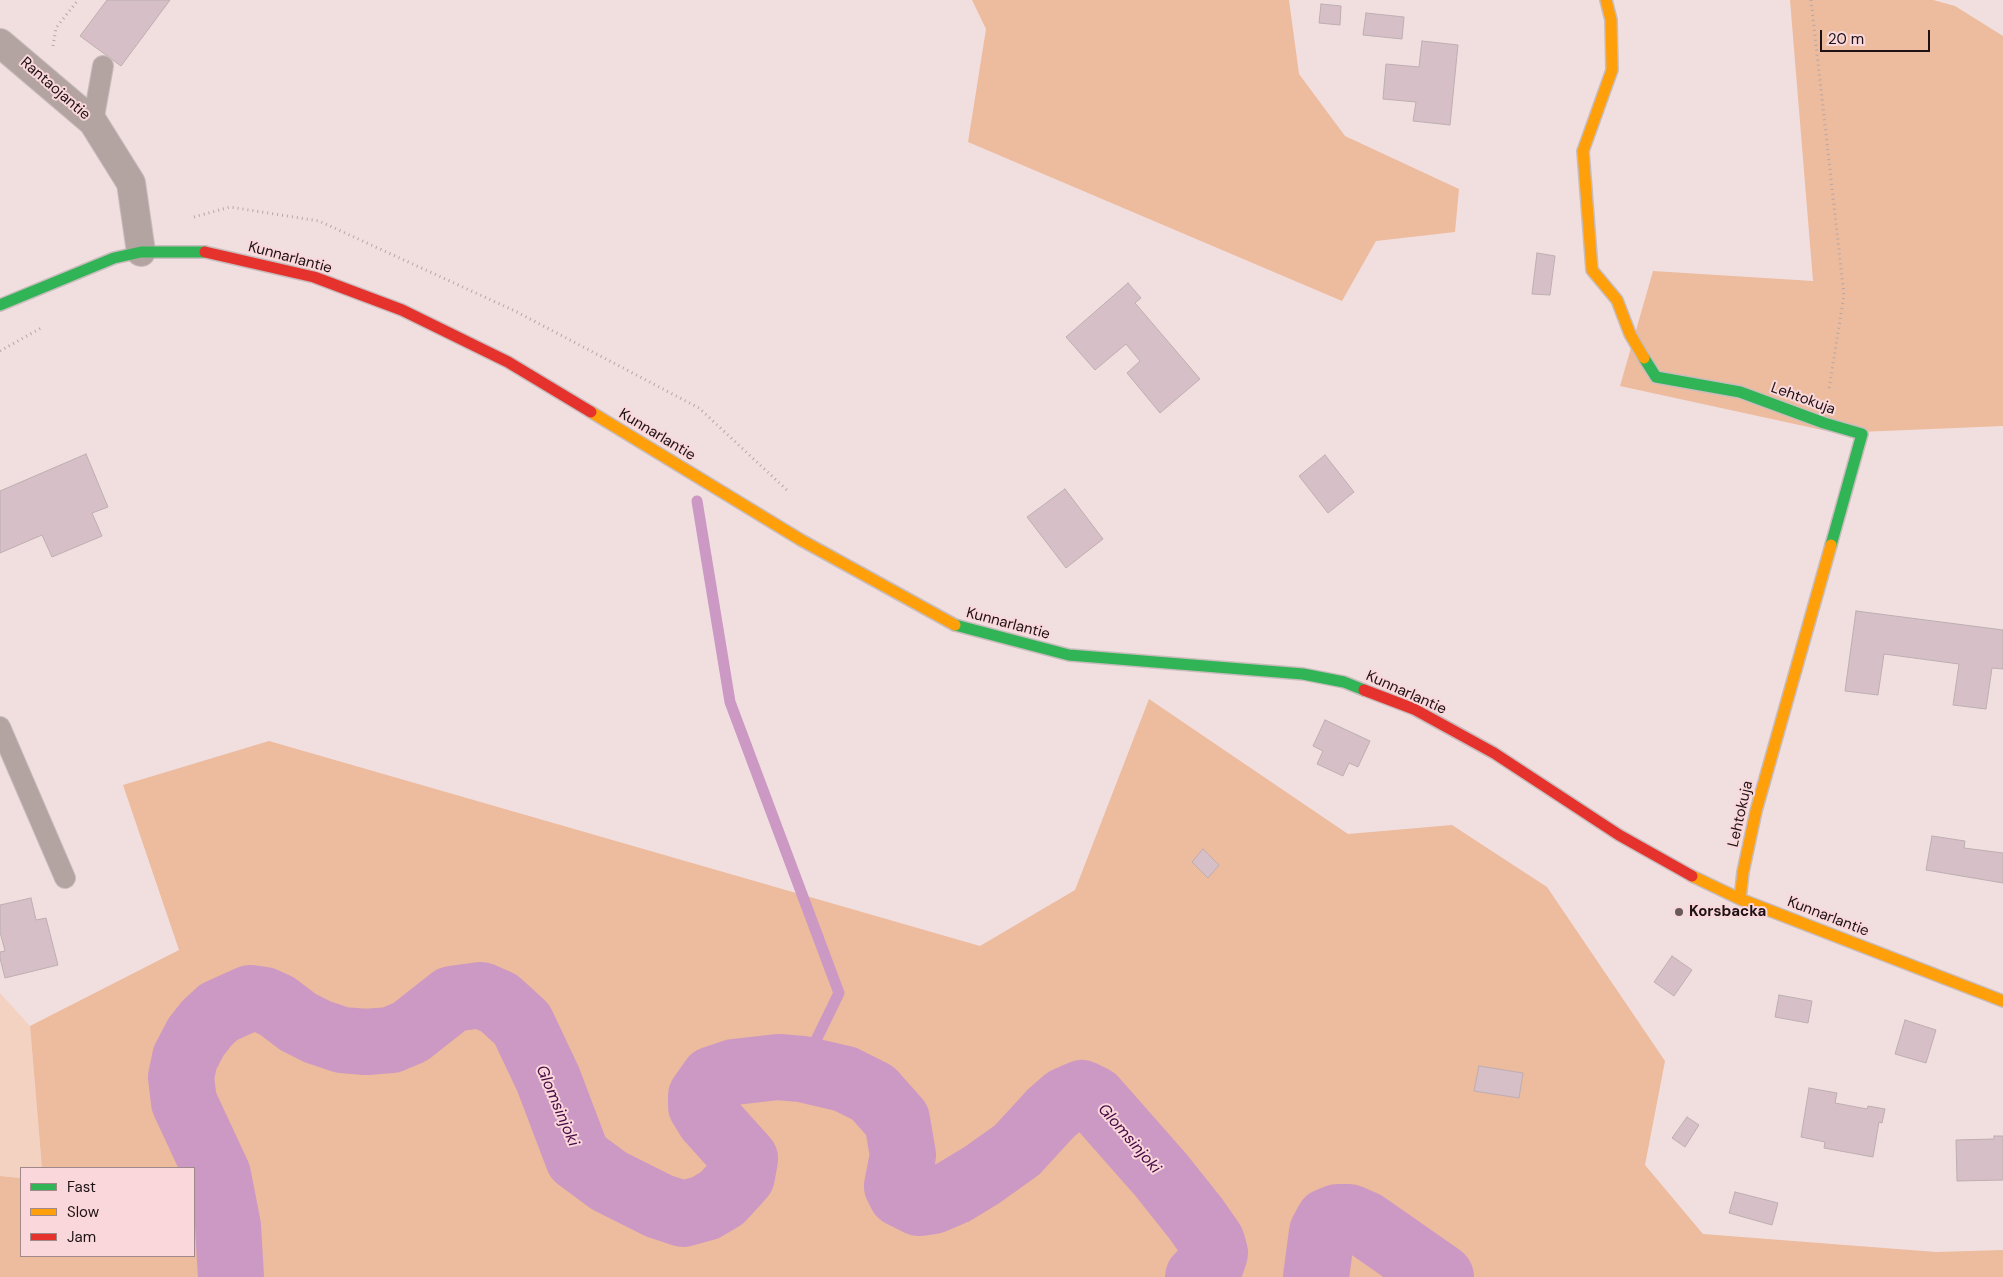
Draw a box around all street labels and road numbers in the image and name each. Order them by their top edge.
street label: Rantaojantie [16,54,94,124]
street label: Kunnarlantie [246,238,334,278]
street label: Lehtokuja [1768,379,1838,419]
street label: Kunnarlantie [615,405,699,465]
street label: Kunnarlantie [964,604,1052,644]
street label: Kunnarlantie [1363,667,1449,719]
street label: Lehtokuja [1725,779,1757,849]
street label: Kunnarlantie [1785,893,1871,941]

